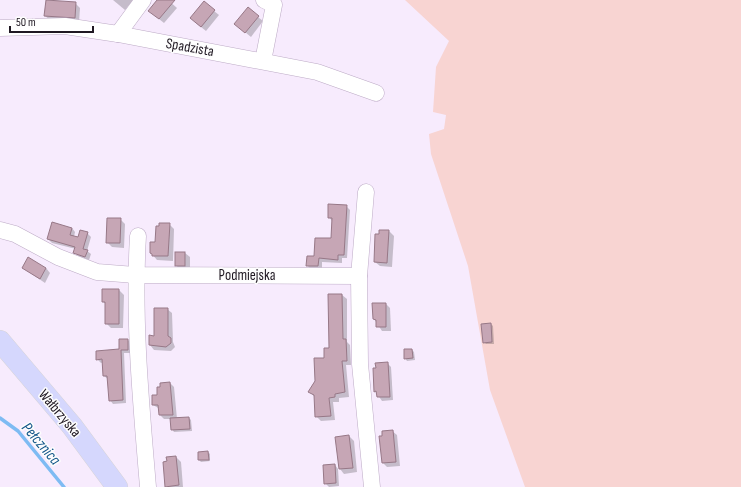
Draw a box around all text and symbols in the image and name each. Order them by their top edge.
scale bar [10,8,93,34]
text: 50 m [16,15,36,30]
street label: Spadzista [164,34,216,61]
street label: Podmiejska [219,266,276,285]
street label: Wałbrzyska [34,386,85,441]
water label: Pełcznica [17,419,65,469]

